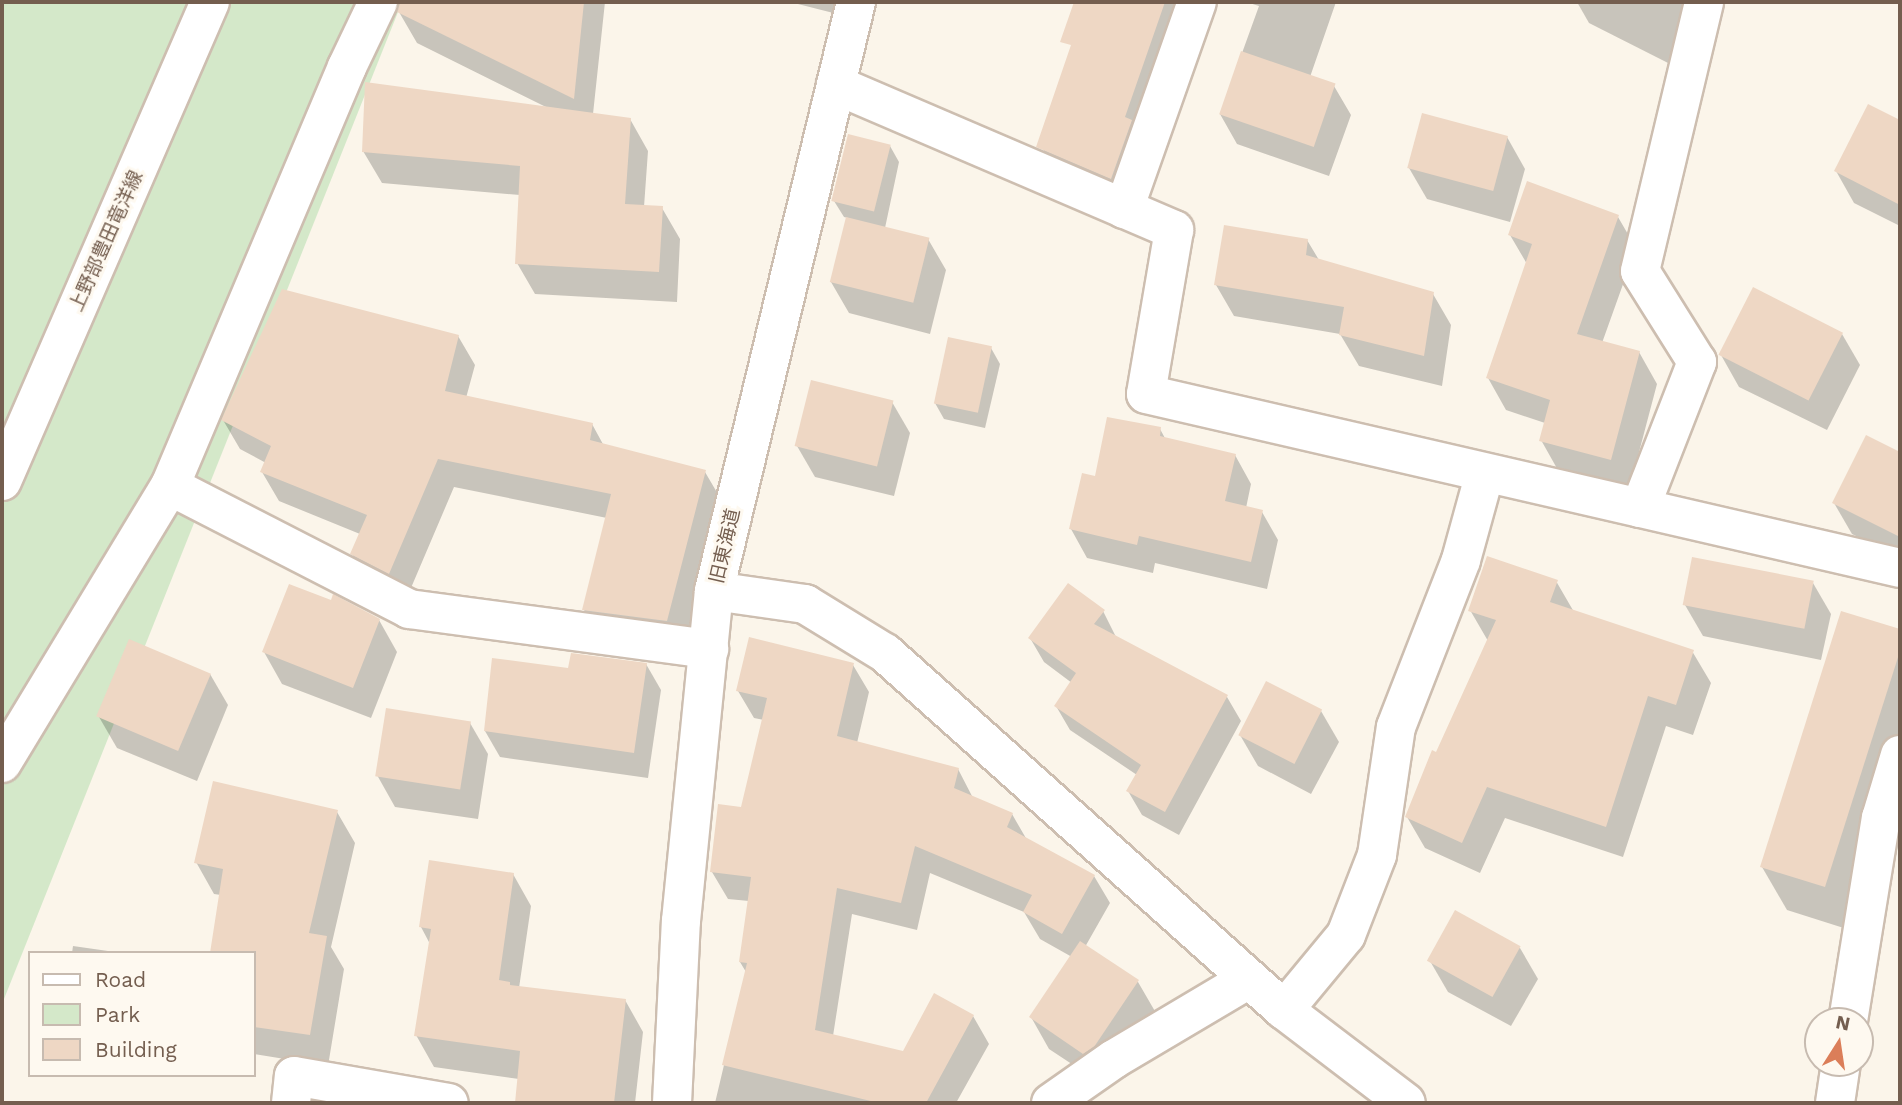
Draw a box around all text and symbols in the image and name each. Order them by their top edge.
street label: 上野部豊田竜洋線 [65,167,147,315]
street label: 旧東海道 [705,506,745,586]
legend [28,951,256,1077]
text: Road [95,967,146,992]
text: Park [95,1002,140,1027]
north arrow [1804,1007,1874,1077]
text: N [1834,1010,1852,1036]
text: Building [95,1037,177,1062]

